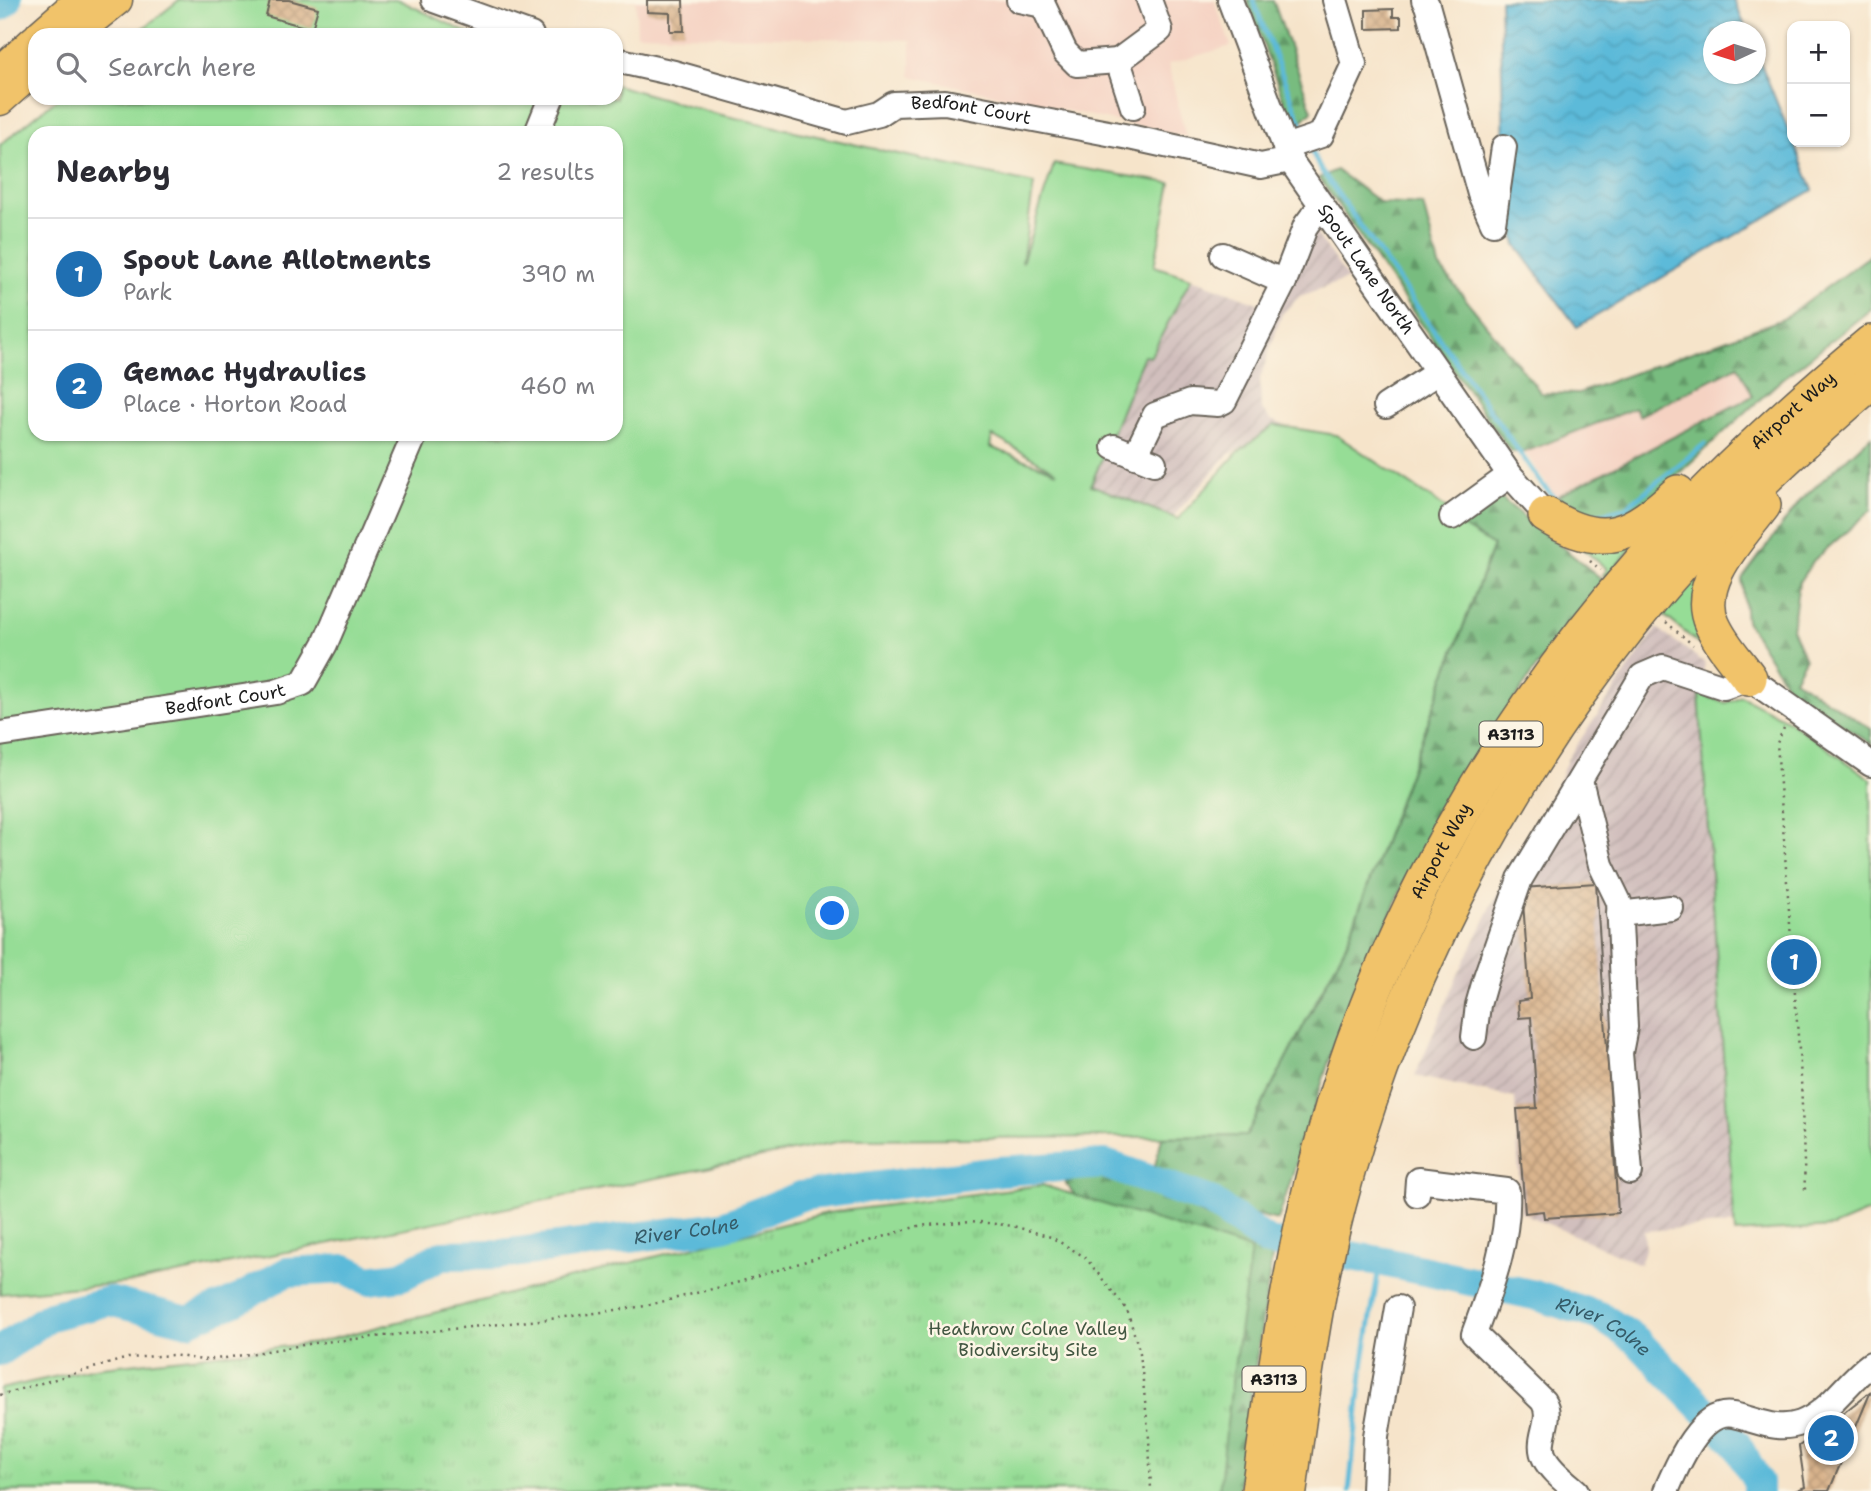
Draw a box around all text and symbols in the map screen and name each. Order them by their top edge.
north arrow [1703,21,1766,84]
map controls [1787,21,1850,147]
button: + [1787,21,1850,84]
search box [28,28,623,105]
icon: search [52,48,90,86]
text: Search here [108,49,257,84]
button: − [1787,84,1850,147]
street label: Bedfont Court [911,90,1033,130]
text: Nearby [56,151,171,192]
text: 2 results [496,157,595,187]
street label: Spout Lane North [1312,199,1420,339]
text: Spout Lane Allotments [123,242,431,277]
text: 1 [74,259,84,289]
text: 390 m [521,259,595,289]
text: Park [123,277,172,307]
text: Gemac Hydraulics [123,354,366,389]
street label: Airport Way [1745,366,1841,455]
text: 2 [71,371,87,401]
text: 460 m [520,371,595,401]
text: Place · Horton Road [123,389,347,419]
street label: Bedfont Court [164,678,289,721]
road number: A3113 [1480,722,1542,747]
street label: Airport Way [1405,798,1477,903]
your location [815,896,849,930]
pin: 1 [1771,936,1817,988]
water label: River Colne [632,1209,743,1250]
water label: River Colne [1553,1291,1657,1362]
park label: Heathrow Colne Valley Biodiversity Site [928,1317,1128,1362]
road number: A3113 [1242,1366,1306,1392]
pin: 2 [1808,1412,1854,1464]

